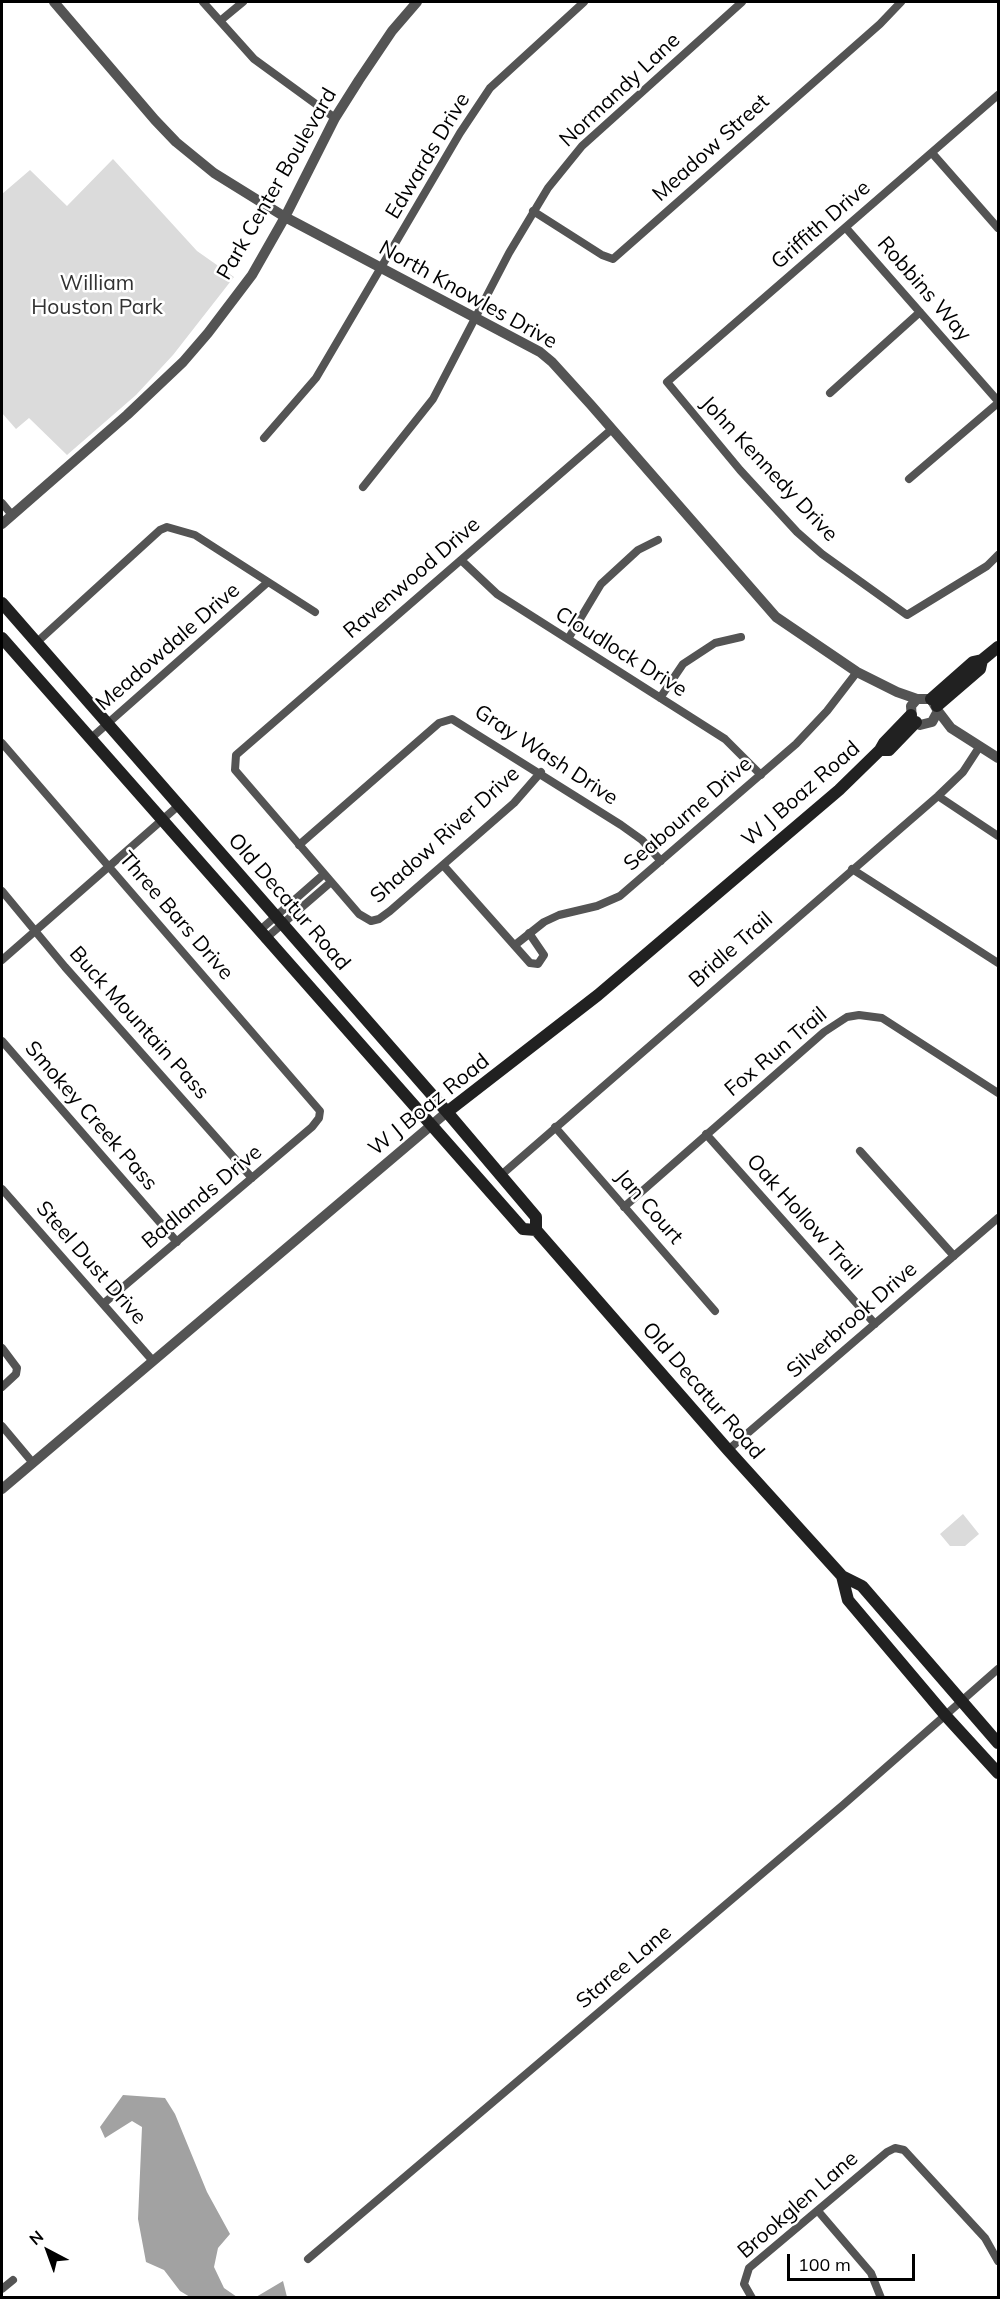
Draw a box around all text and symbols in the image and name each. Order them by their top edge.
street label: Normandy Lane [554,28,686,152]
street label: Park Center Boulevard [212,84,342,284]
street label: Edwards Drive [381,89,475,223]
street label: Meadow Street [647,89,775,207]
street label: Griffith Drive [766,175,876,275]
street label: Robbins Way [872,231,976,347]
street label: North Knowles Drive [375,236,561,354]
park label: William Houston Park [31,271,163,321]
street label: John Kennedy Drive [695,391,843,547]
street label: Ravenwood Drive [339,512,485,644]
street label: Meadowdale Drive [91,578,245,716]
street label: Cloudlock Drive [551,601,691,703]
street label: Gray Wash Drive [470,699,622,811]
street label: W J Boaz Road [737,736,865,852]
street label: Seabourne Drive [619,752,757,876]
street label: Shadow River Drive [365,761,525,909]
street label: Old Decatur Road [223,828,355,976]
street label: Three Bars Drive [113,847,239,985]
street label: Bridle Trail [684,907,778,993]
street label: Buck Mountain Pass [64,941,214,1105]
street label: Fox Run Trail [720,1002,832,1102]
street label: Smokey Creek Pass [19,1036,163,1196]
street label: W J Boaz Road [364,1049,494,1161]
street label: Badlands Drive [137,1140,267,1254]
street label: Oak Hollow Trail [741,1149,867,1285]
street label: Jan Court [610,1165,688,1249]
street label: Steel Dust Drive [31,1196,151,1330]
street label: Silverbrook Drive [782,1257,922,1383]
street label: Old Decatur Road [637,1317,769,1465]
street label: Staree Lane [571,1920,677,2014]
street label: Brookglen Lane [733,2146,863,2264]
north arrow [18,2221,78,2281]
text: N [25,2226,47,2249]
scale bar [790,2242,918,2280]
text: 100 m [798,2253,851,2276]

